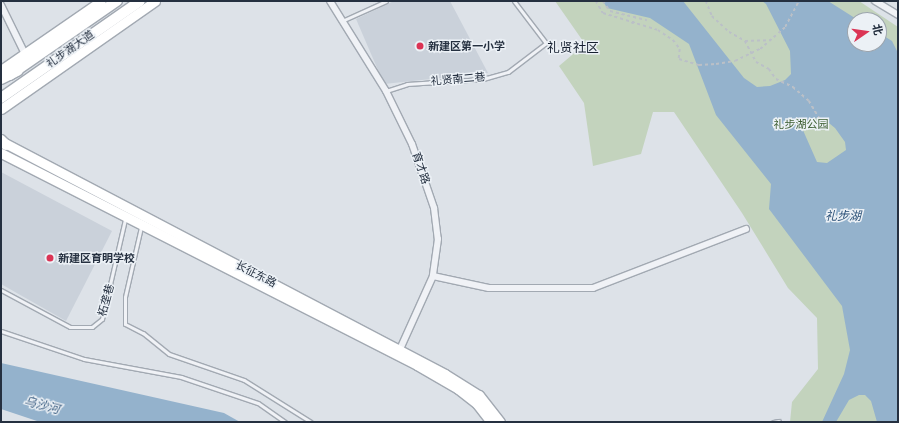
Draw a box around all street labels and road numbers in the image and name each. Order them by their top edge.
street label: 礼步湖大道 [44,28,96,70]
street label: 礼贤南二巷 [430,70,486,88]
street label: 育才路 [409,150,433,186]
street label: 长征东路 [233,258,279,290]
street label: 柘垄巷 [95,282,117,318]

